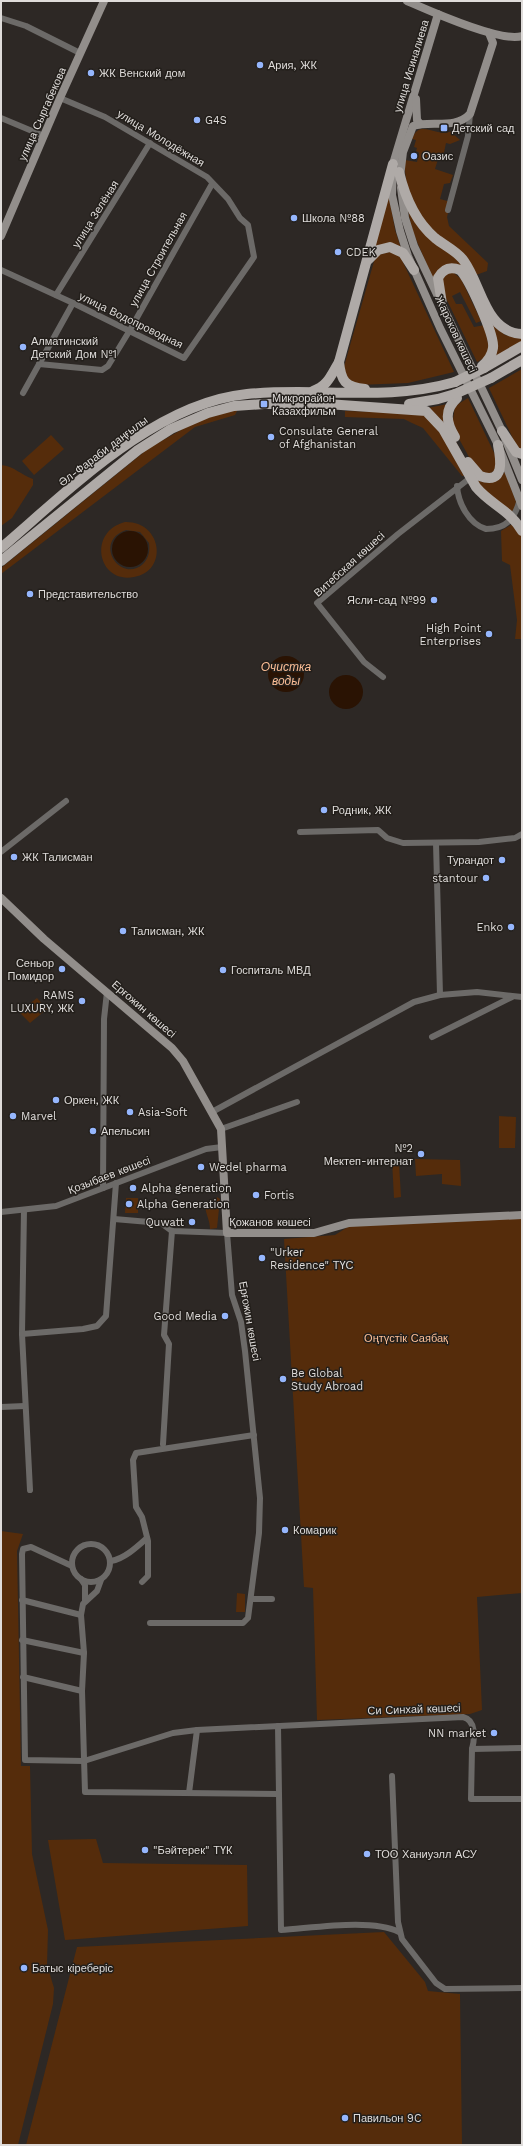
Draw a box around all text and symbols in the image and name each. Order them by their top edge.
street label: улица Исиналиева [391,17,432,114]
place label: Ария, ЖК [268,59,317,72]
marker: Ария, ЖК [255,60,265,70]
street label: улица Сыргабекова [16,65,69,163]
place label: ЖК Венский дом [99,67,185,80]
marker: ЖК Венский дом [86,68,96,78]
street label: улица Молодёжная [115,107,207,170]
place label: G4S [205,114,227,127]
marker: G4S [192,115,202,125]
place label: Детский сад [452,122,515,135]
marker: Детский сад [439,123,449,133]
place label: Оазис [422,150,454,163]
marker: Оазис [409,151,419,161]
street label: улица Зелёная [69,178,121,250]
street label: улица Строительная [127,210,190,309]
place label: Школа №88 [302,212,365,225]
marker: Школа №88 [289,213,299,223]
place label: CDEK [346,246,376,259]
marker: CDEK [333,247,343,257]
street label: улица Водопроводная [77,290,185,351]
street label: Жароков көшесі [432,294,479,375]
place label: Алматинский Детский Дом №1 [31,335,117,361]
marker: Алматинский Детский Дом №1 [18,342,28,352]
place label: Микрорайон Казахфильм [272,392,336,418]
marker: Микрорайон Казахфильм [259,399,269,409]
street label: Әл-Фараби даңғылы [56,414,150,489]
place label: Consulate General of Afghanistan [279,425,379,451]
marker: Consulate General of Afghanistan [266,432,276,442]
street label: Витебская көшесі [311,529,387,600]
place label: Представительство [38,588,138,601]
marker: Представительство [25,589,35,599]
place label: Ясли-сад №99 [347,594,426,607]
marker: Ясли-сад №99 [429,595,439,605]
place label: High Point Enterprises [420,622,481,648]
marker: High Point Enterprises [484,629,494,639]
water label: Очистка воды [261,660,312,688]
place label: Родник, ЖК [332,804,392,817]
marker: Родник, ЖК [319,805,329,815]
place label: ЖК Талисман [22,851,92,864]
marker: ЖК Талисман [9,852,19,862]
place label: Турандот [447,854,494,867]
marker: Турандот [497,855,507,865]
place label: stantour [432,872,479,885]
marker: stantour [481,873,491,883]
place label: Enko [477,921,503,934]
marker: Enko [506,922,516,932]
place label: Талисман, ЖК [131,925,205,938]
marker: Талисман, ЖК [118,926,128,936]
place label: Сеньор Помидор [8,957,54,983]
marker: Сеньор Помидор [57,964,67,974]
place label: Госпиталь МВД [231,964,311,977]
marker: Госпиталь МВД [218,965,228,975]
street label: Ерғожин көшесі [109,978,178,1041]
place label: RAMS LUXURY, ЖК [10,989,75,1015]
marker: RAMS LUXURY, ЖК [77,996,87,1006]
place label: Оркен, ЖК [64,1094,120,1107]
marker: Оркен, ЖК [51,1095,61,1105]
place label: Asia-Soft [138,1106,188,1119]
marker: Asia-Soft [125,1107,135,1117]
place label: Marvel [21,1110,57,1123]
marker: Marvel [8,1111,18,1121]
place label: Апельсин [101,1125,150,1138]
marker: Апельсин [88,1126,98,1136]
place label: №2 Мектеп-интернат [324,1142,413,1168]
marker: №2 Мектеп-интернат [416,1149,426,1159]
street label: Қозыбаев көшесі [66,1154,152,1197]
place label: Wedel pharma [209,1161,287,1174]
marker: Wedel pharma [196,1162,206,1172]
place label: Alpha generation [141,1182,232,1195]
marker: Alpha generation [128,1183,138,1193]
place label: Fortis [264,1189,294,1202]
marker: Fortis [251,1190,261,1200]
place label: Alpha Generation [137,1198,230,1211]
marker: Alpha Generation [124,1199,134,1209]
place label: Quwatt [145,1216,184,1229]
street label: Қожанов көшесі [229,1216,311,1229]
marker: Quwatt [187,1217,197,1227]
place label: "Urker Residence" ТҮС [270,1246,354,1272]
marker: "Urker Residence" ТҮС [257,1253,267,1263]
street label: Ерғожин көшесі [236,1280,263,1362]
place label: Good Media [153,1310,217,1323]
marker: Good Media [220,1311,230,1321]
park label: Оңтүстік Саябақ [364,1332,448,1345]
place label: Be Global Study Abroad [291,1367,363,1393]
marker: Be Global Study Abroad [278,1374,288,1384]
place label: Комарик [293,1524,336,1537]
marker: Комарик [280,1525,290,1535]
street label: Си Синхай көшесі [367,1701,461,1718]
place label: NN market [428,1727,486,1740]
marker: NN market [489,1728,499,1738]
place label: "Бәйтерек" ТҮК [153,1844,233,1857]
marker: "Бәйтерек" ТҮК [140,1845,150,1855]
place label: ТОО Ханиуэлл АСУ [375,1848,478,1861]
marker: ТОО Ханиуэлл АСУ [362,1849,372,1859]
place label: Батыс кіреберіс [32,1962,114,1975]
marker: Батыс кіреберіс [19,1963,29,1973]
place label: Павильон 9C [353,2112,422,2125]
marker: Павильон 9C [340,2113,350,2123]

